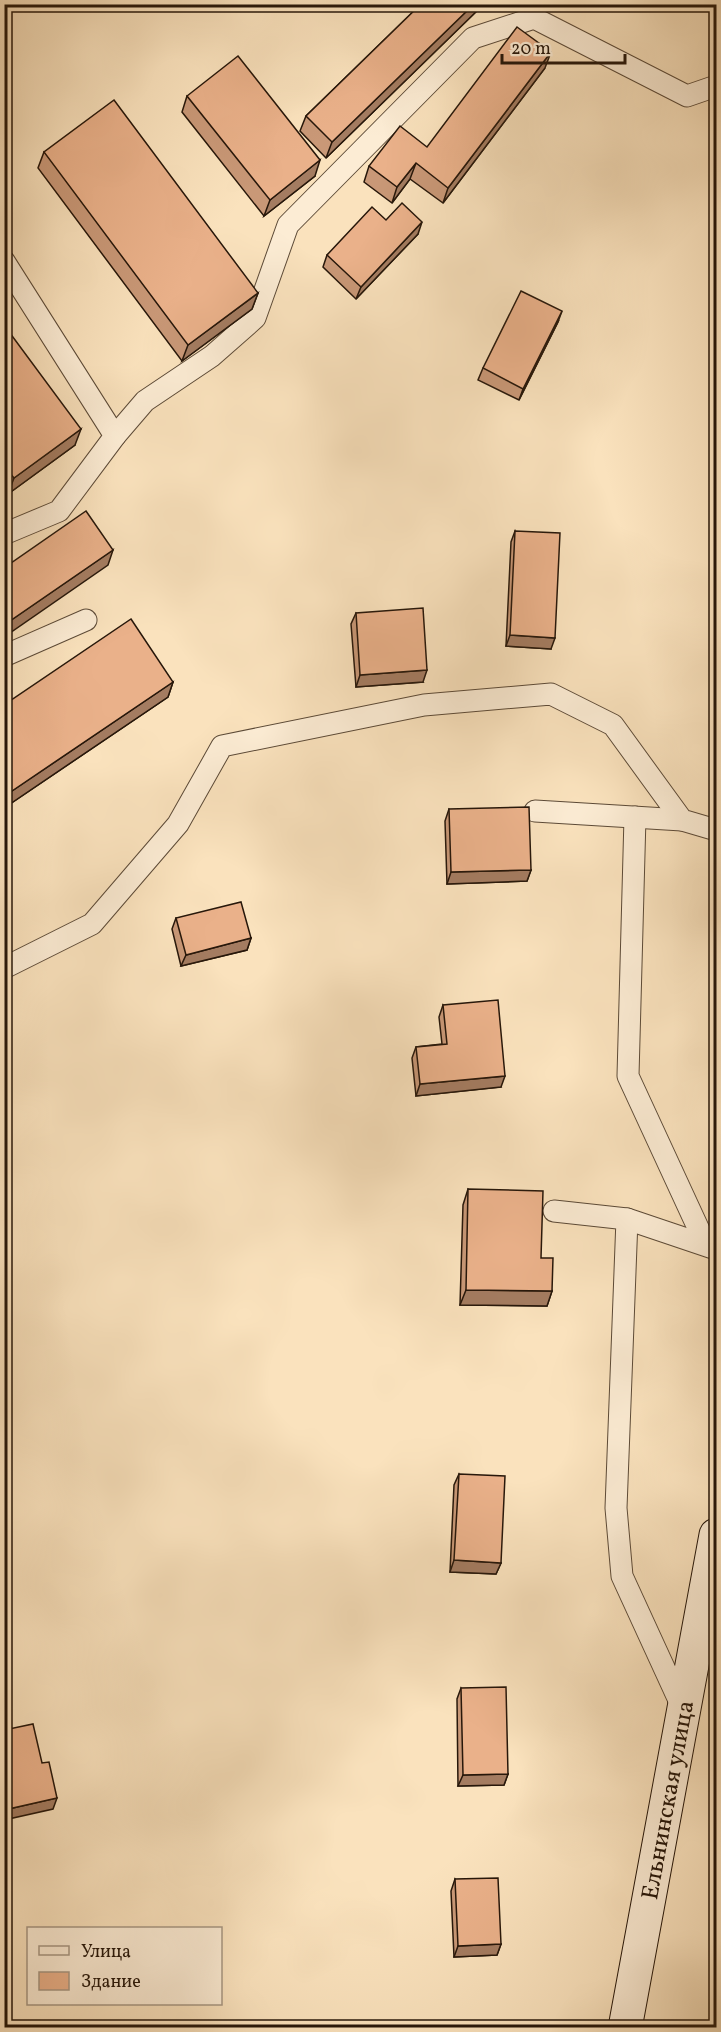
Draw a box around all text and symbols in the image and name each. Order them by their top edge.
scale bar [502,27,625,65]
text: 20 m [511,37,551,62]
street label: Ельнинская улица [634,1698,704,1903]
legend [27,1927,222,2005]
text: Улица [81,1940,131,1965]
text: Здание [81,1970,141,1995]

